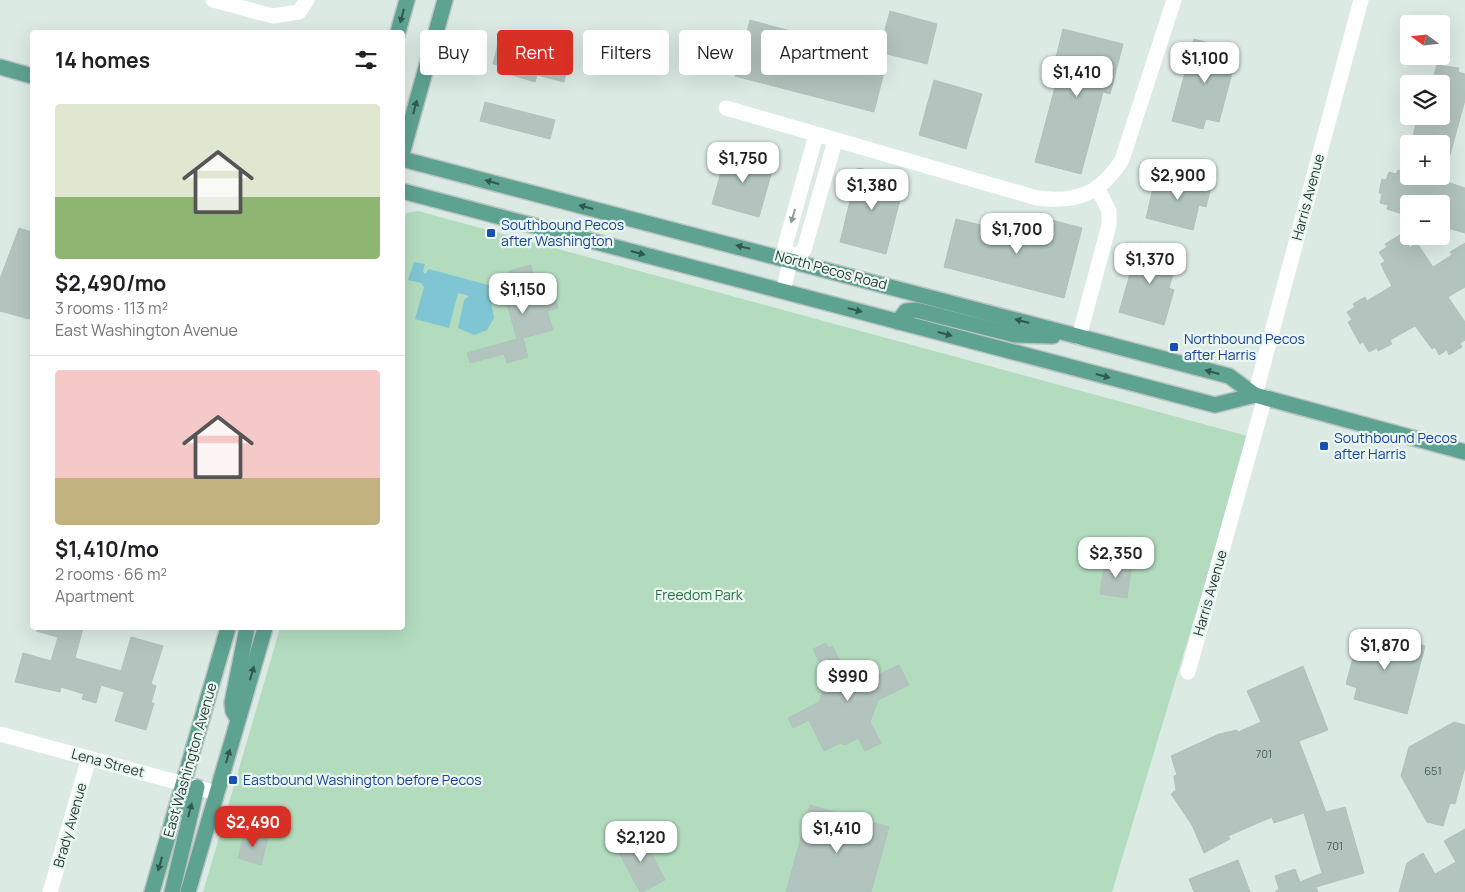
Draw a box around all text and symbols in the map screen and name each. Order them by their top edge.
one-way arrow [398,9,406,24]
north arrow [1400,15,1450,65]
map controls [1400,15,1450,245]
chip: Buy [420,30,487,75]
chip: Rent [497,30,573,75]
chip: Filters [583,30,669,75]
chip: New [679,30,751,75]
chip: Apartment [761,30,887,75]
pin: $1,100 [1164,42,1246,84]
text: 14 homes [55,46,150,74]
icon: filters [352,46,380,74]
text: $1,100 [1181,47,1229,69]
pin: $1,410 [1036,56,1118,98]
text: $1,410 [1053,61,1101,83]
button: layers [1400,75,1450,125]
one-way arrow [412,99,420,114]
button: + [1400,135,1450,185]
icon: home [173,137,263,227]
pin: $1,750 [702,142,784,184]
text: $1,750 [718,147,768,169]
street label: Harris Avenue [1287,152,1328,242]
pin: $2,900 [1137,158,1219,201]
text: $2,900 [1150,164,1206,186]
pin: $1,380 [831,168,913,211]
text: $1,380 [847,174,897,196]
one-way arrow [484,178,499,186]
button: − [1400,195,1450,245]
one-way arrow [578,202,593,210]
one-way arrow [789,208,797,223]
pin: $1,700 [976,212,1058,255]
place label: Southbound Pecos after Washington [501,215,624,250]
text: $1,700 [992,218,1042,240]
marker: Southbound Pecos after Washington [485,227,497,239]
pin: $1,370 [1109,242,1191,285]
one-way arrow [736,243,751,251]
street label: North Pecos Road [773,245,889,294]
text: $1,370 [1125,248,1175,270]
one-way arrow [631,249,646,257]
text: $2,490/mo [55,269,166,297]
pin: $1,150 [482,272,564,315]
text: $1,150 [500,278,546,300]
text: 3 rooms · 113 m² [55,297,168,319]
one-way arrow [847,306,862,314]
one-way arrow [1014,317,1029,325]
text: East Washington Avenue [55,319,238,341]
place label: Northbound Pecos after Harris [1184,329,1305,364]
one-way arrow [938,330,953,338]
marker: Northbound Pecos after Harris [1168,341,1180,353]
one-way arrow [1205,368,1220,376]
one-way arrow [1095,372,1110,380]
icon: home [173,402,263,492]
place label: Southbound Pecos after Harris [1334,428,1457,463]
marker: Southbound Pecos after Harris [1318,440,1330,452]
text: $1,410/mo [55,535,159,563]
pin: $2,350 [1075,536,1157,579]
text: $2,350 [1089,542,1143,564]
street label: Harris Avenue [1188,548,1231,638]
text: 2 rooms · 66 m² [55,563,167,585]
text: Apartment [55,585,134,607]
park label: Freedom Park [655,585,744,604]
pin: $1,870 [1344,628,1426,671]
text: $1,870 [1360,634,1410,656]
pin: $990 [818,660,878,702]
text: $990 [828,665,868,687]
one-way arrow [248,666,256,681]
street label: East Washington Avenue [158,680,221,839]
street label: Lena Street [69,744,147,782]
house number: 701 [1256,746,1272,761]
one-way arrow [224,749,232,764]
house number: 651 [1424,763,1442,778]
place label: Eastbound Washington before Pecos [243,770,482,789]
marker: Eastbound Washington before Pecos [227,774,239,786]
street label: Brady Avenue [48,780,91,870]
one-way arrow [186,803,194,818]
pin: $2,490 [212,806,294,848]
text: $2,490 [226,811,280,833]
pin: $1,410 [796,812,878,854]
text: $1,410 [813,817,861,839]
pin: $2,120 [600,820,682,863]
text: $2,120 [616,826,666,848]
house number: 701 [1327,838,1343,853]
one-way arrow [155,856,163,871]

